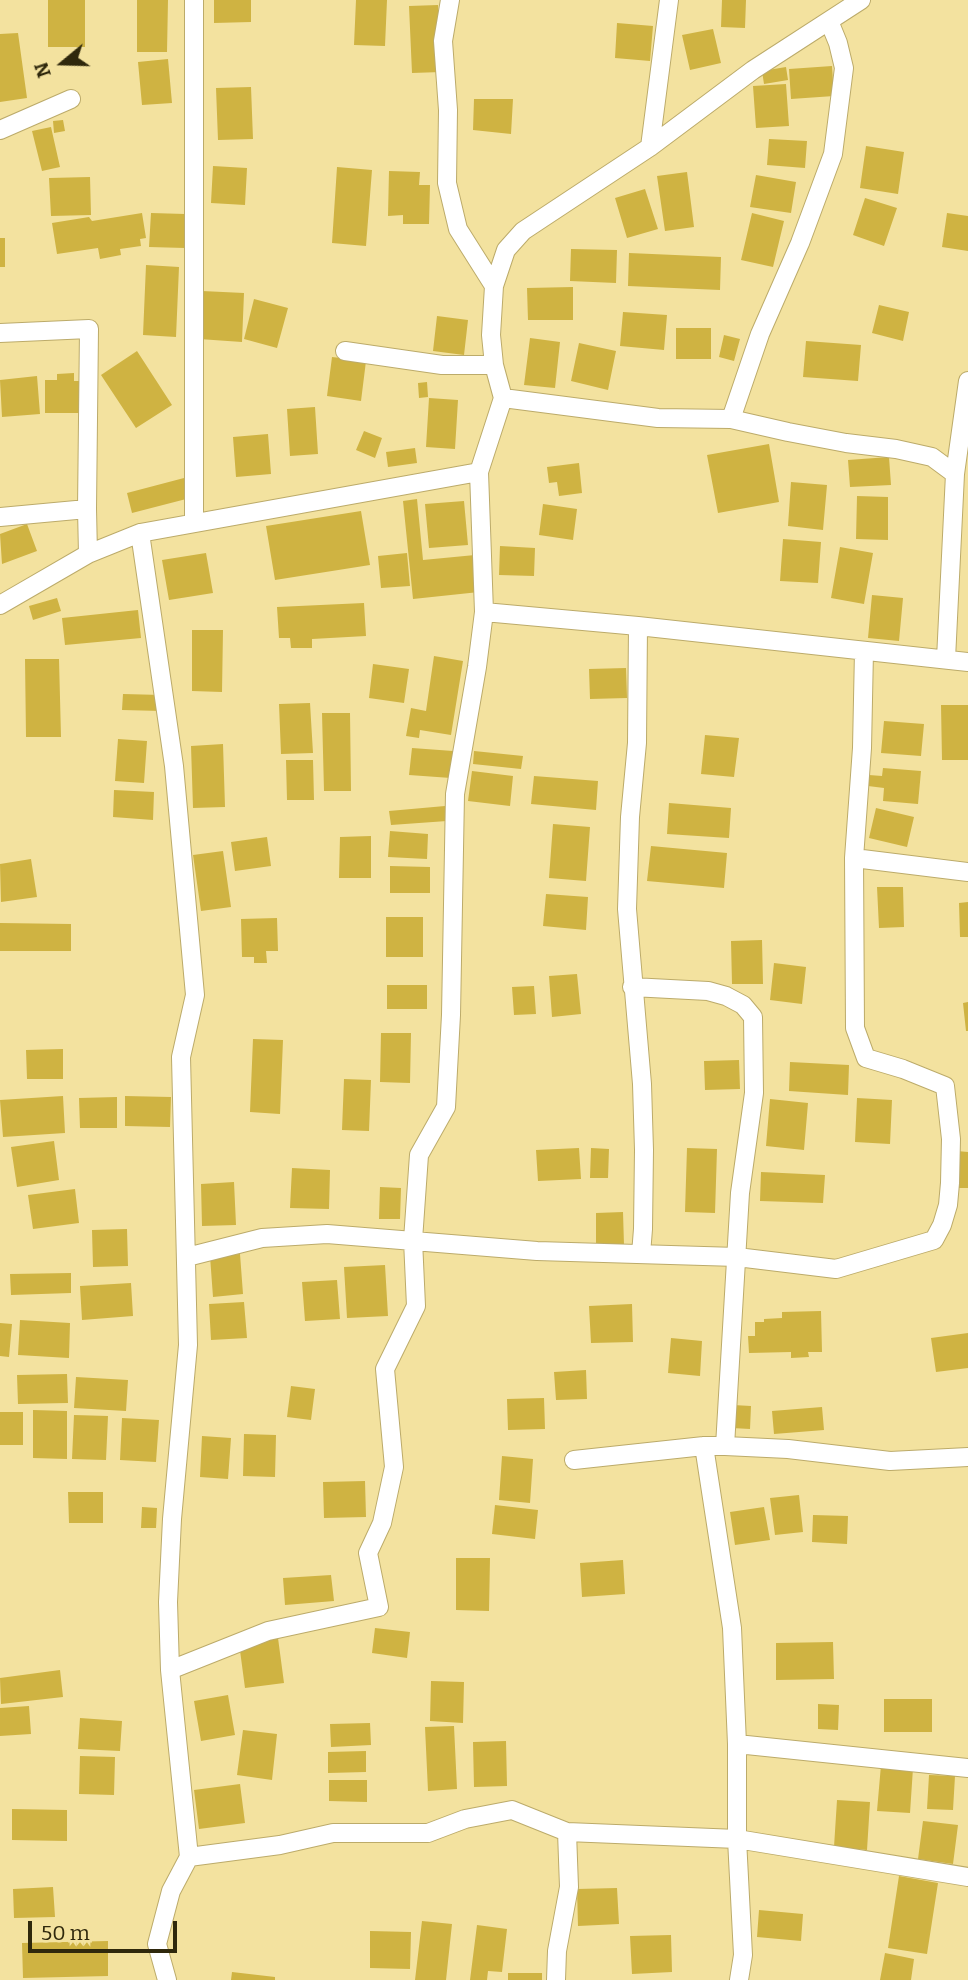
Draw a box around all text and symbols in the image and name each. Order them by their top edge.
north arrow [28,28,98,98]
text: N [29,59,56,81]
scale bar [32,1906,180,1950]
text: 50 m [41,1920,90,1946]

